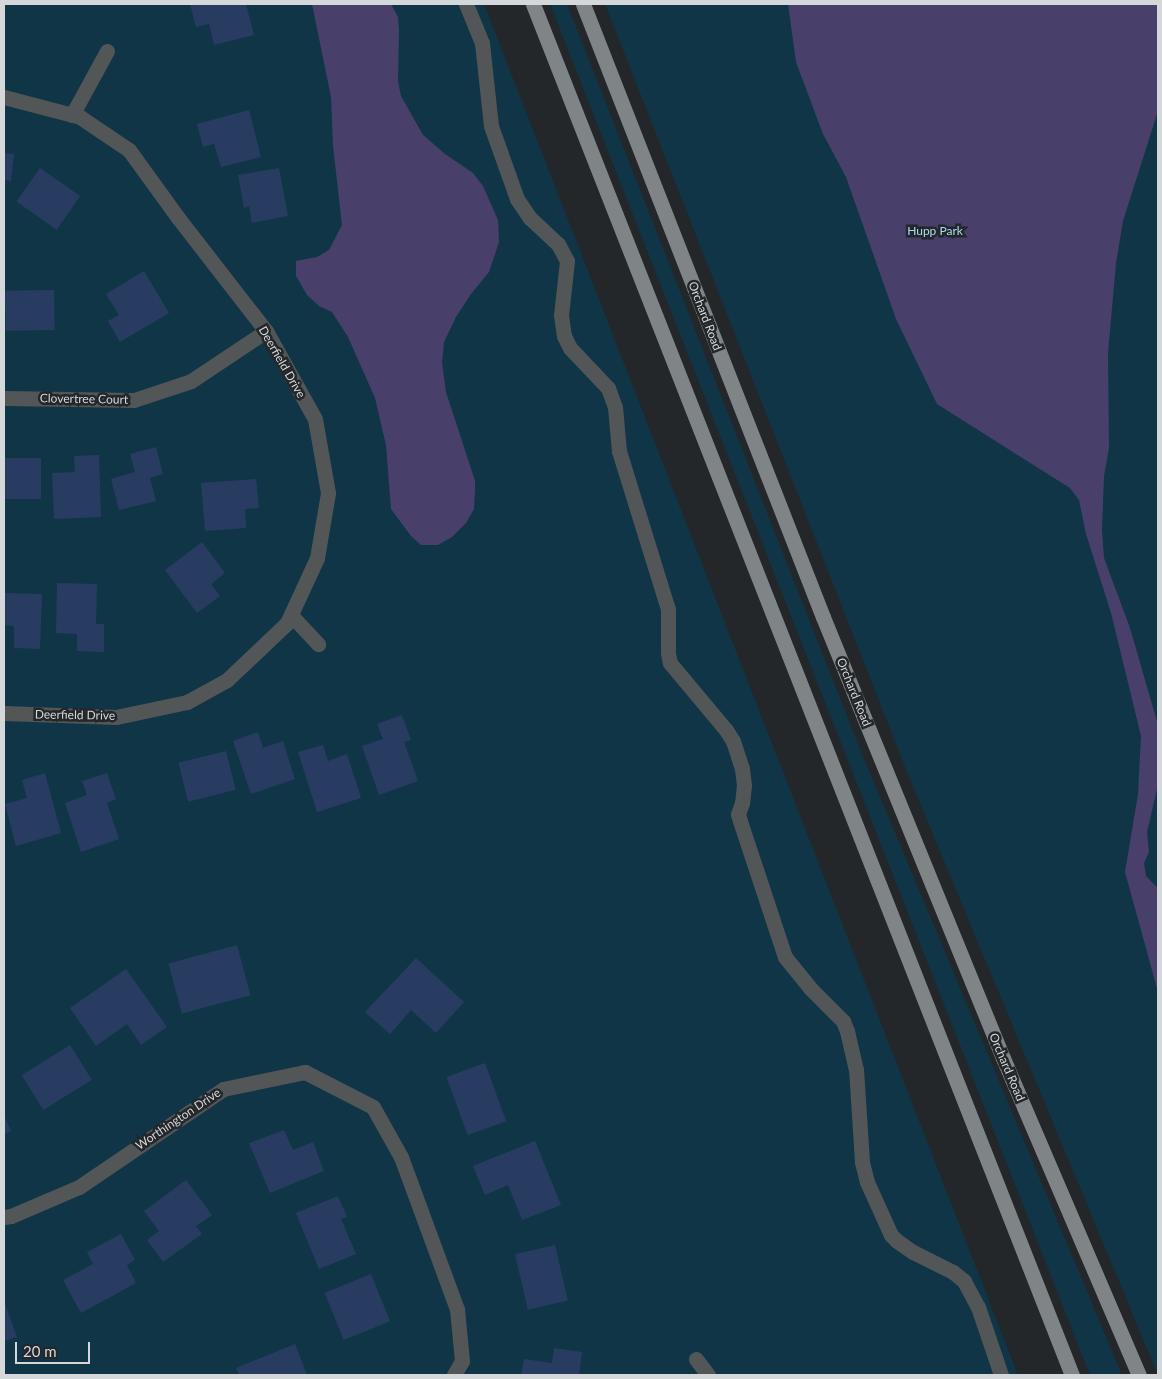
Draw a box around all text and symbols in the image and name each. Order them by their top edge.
park label: Hupp Park [907,224,963,238]
street label: Orchard Road [685,280,725,352]
street label: Deerfield Drive [256,324,308,400]
street label: Clovertree Court [40,391,128,407]
street label: Orchard Road [834,656,874,728]
street label: Deerfield Drive [35,707,115,723]
street label: Orchard Road [986,1031,1028,1103]
street label: Worthington Drive [133,1085,223,1153]
scale bar [18,1332,92,1364]
text: 20 m [23,1342,57,1360]

